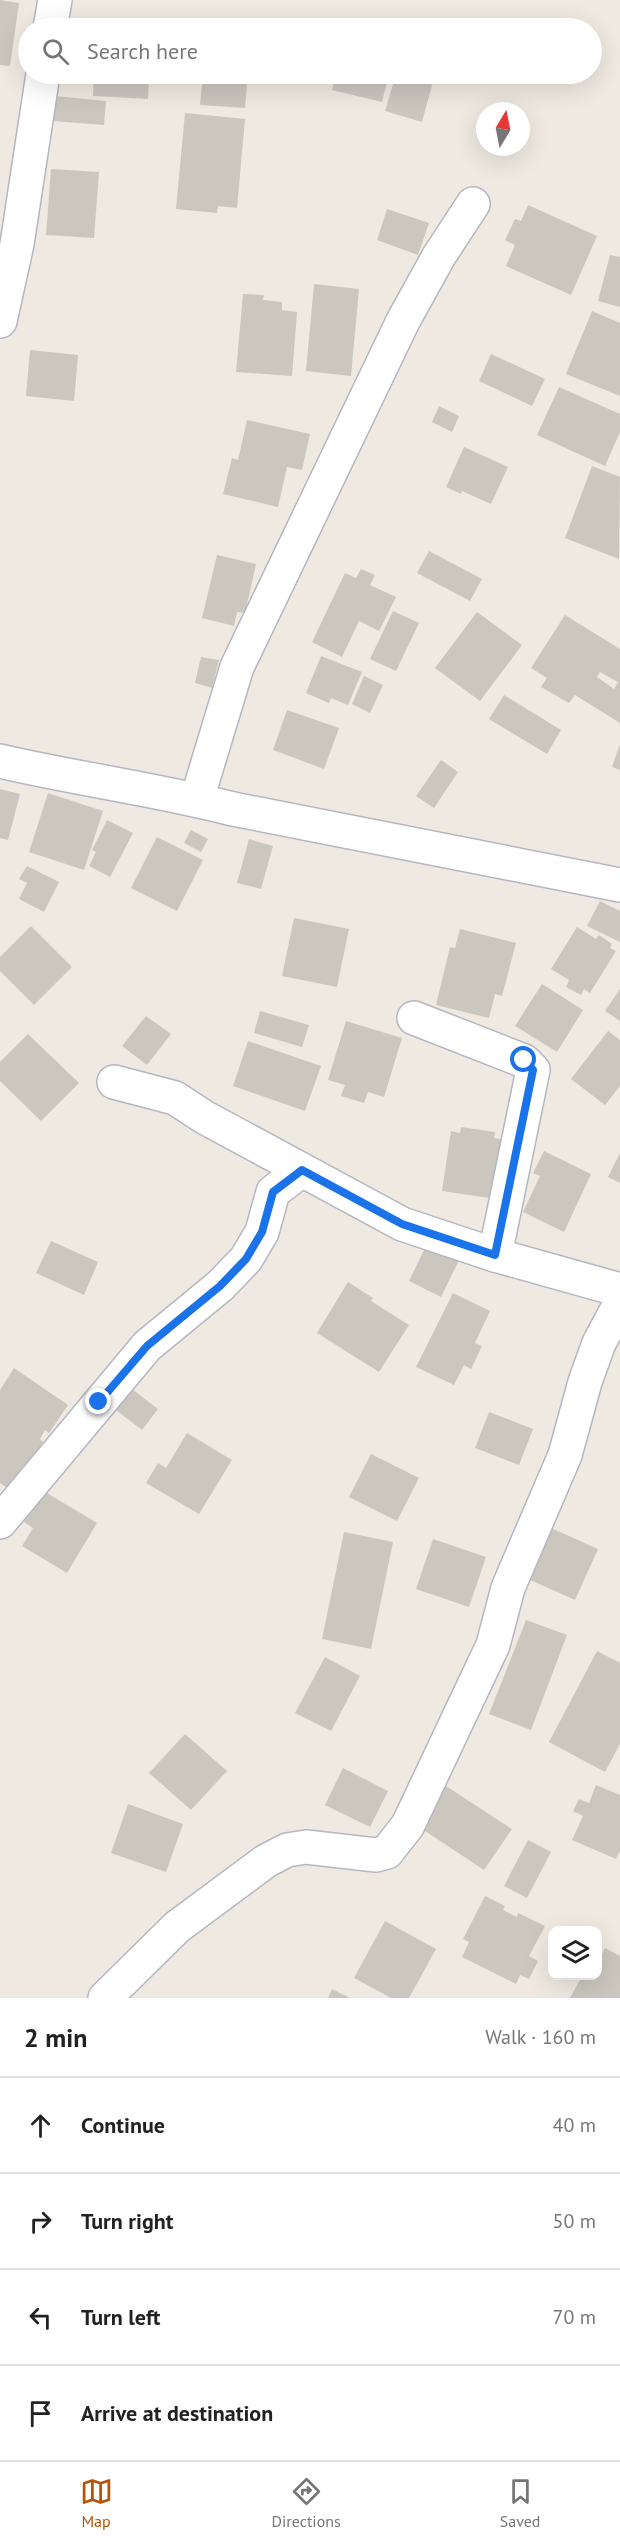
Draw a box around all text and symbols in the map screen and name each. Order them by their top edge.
search box [18,18,602,84]
icon: search [39,35,72,68]
text: Search here [87,37,198,65]
north arrow [476,102,530,156]
route start [510,1046,536,1072]
route end [85,1388,111,1414]
map controls [548,1926,602,1980]
button: layers [548,1926,602,1980]
text: 2 min [24,2021,87,2054]
text: Walk · 160 m [485,2024,596,2050]
icon: ahead [24,2109,57,2142]
text: Continue [81,2111,165,2139]
text: 40 m [553,2112,596,2138]
icon: right [24,2205,57,2238]
text: Turn right [81,2207,173,2235]
text: 50 m [553,2208,596,2234]
icon: left [24,2301,57,2334]
text: Turn left [81,2303,161,2331]
text: 70 m [553,2304,596,2330]
icon: arrive [24,2397,57,2430]
text: Arrive at destination [81,2399,273,2427]
tab: Map [80,2475,113,2531]
tab: Directions [272,2475,341,2531]
tab: Saved [500,2475,540,2531]

